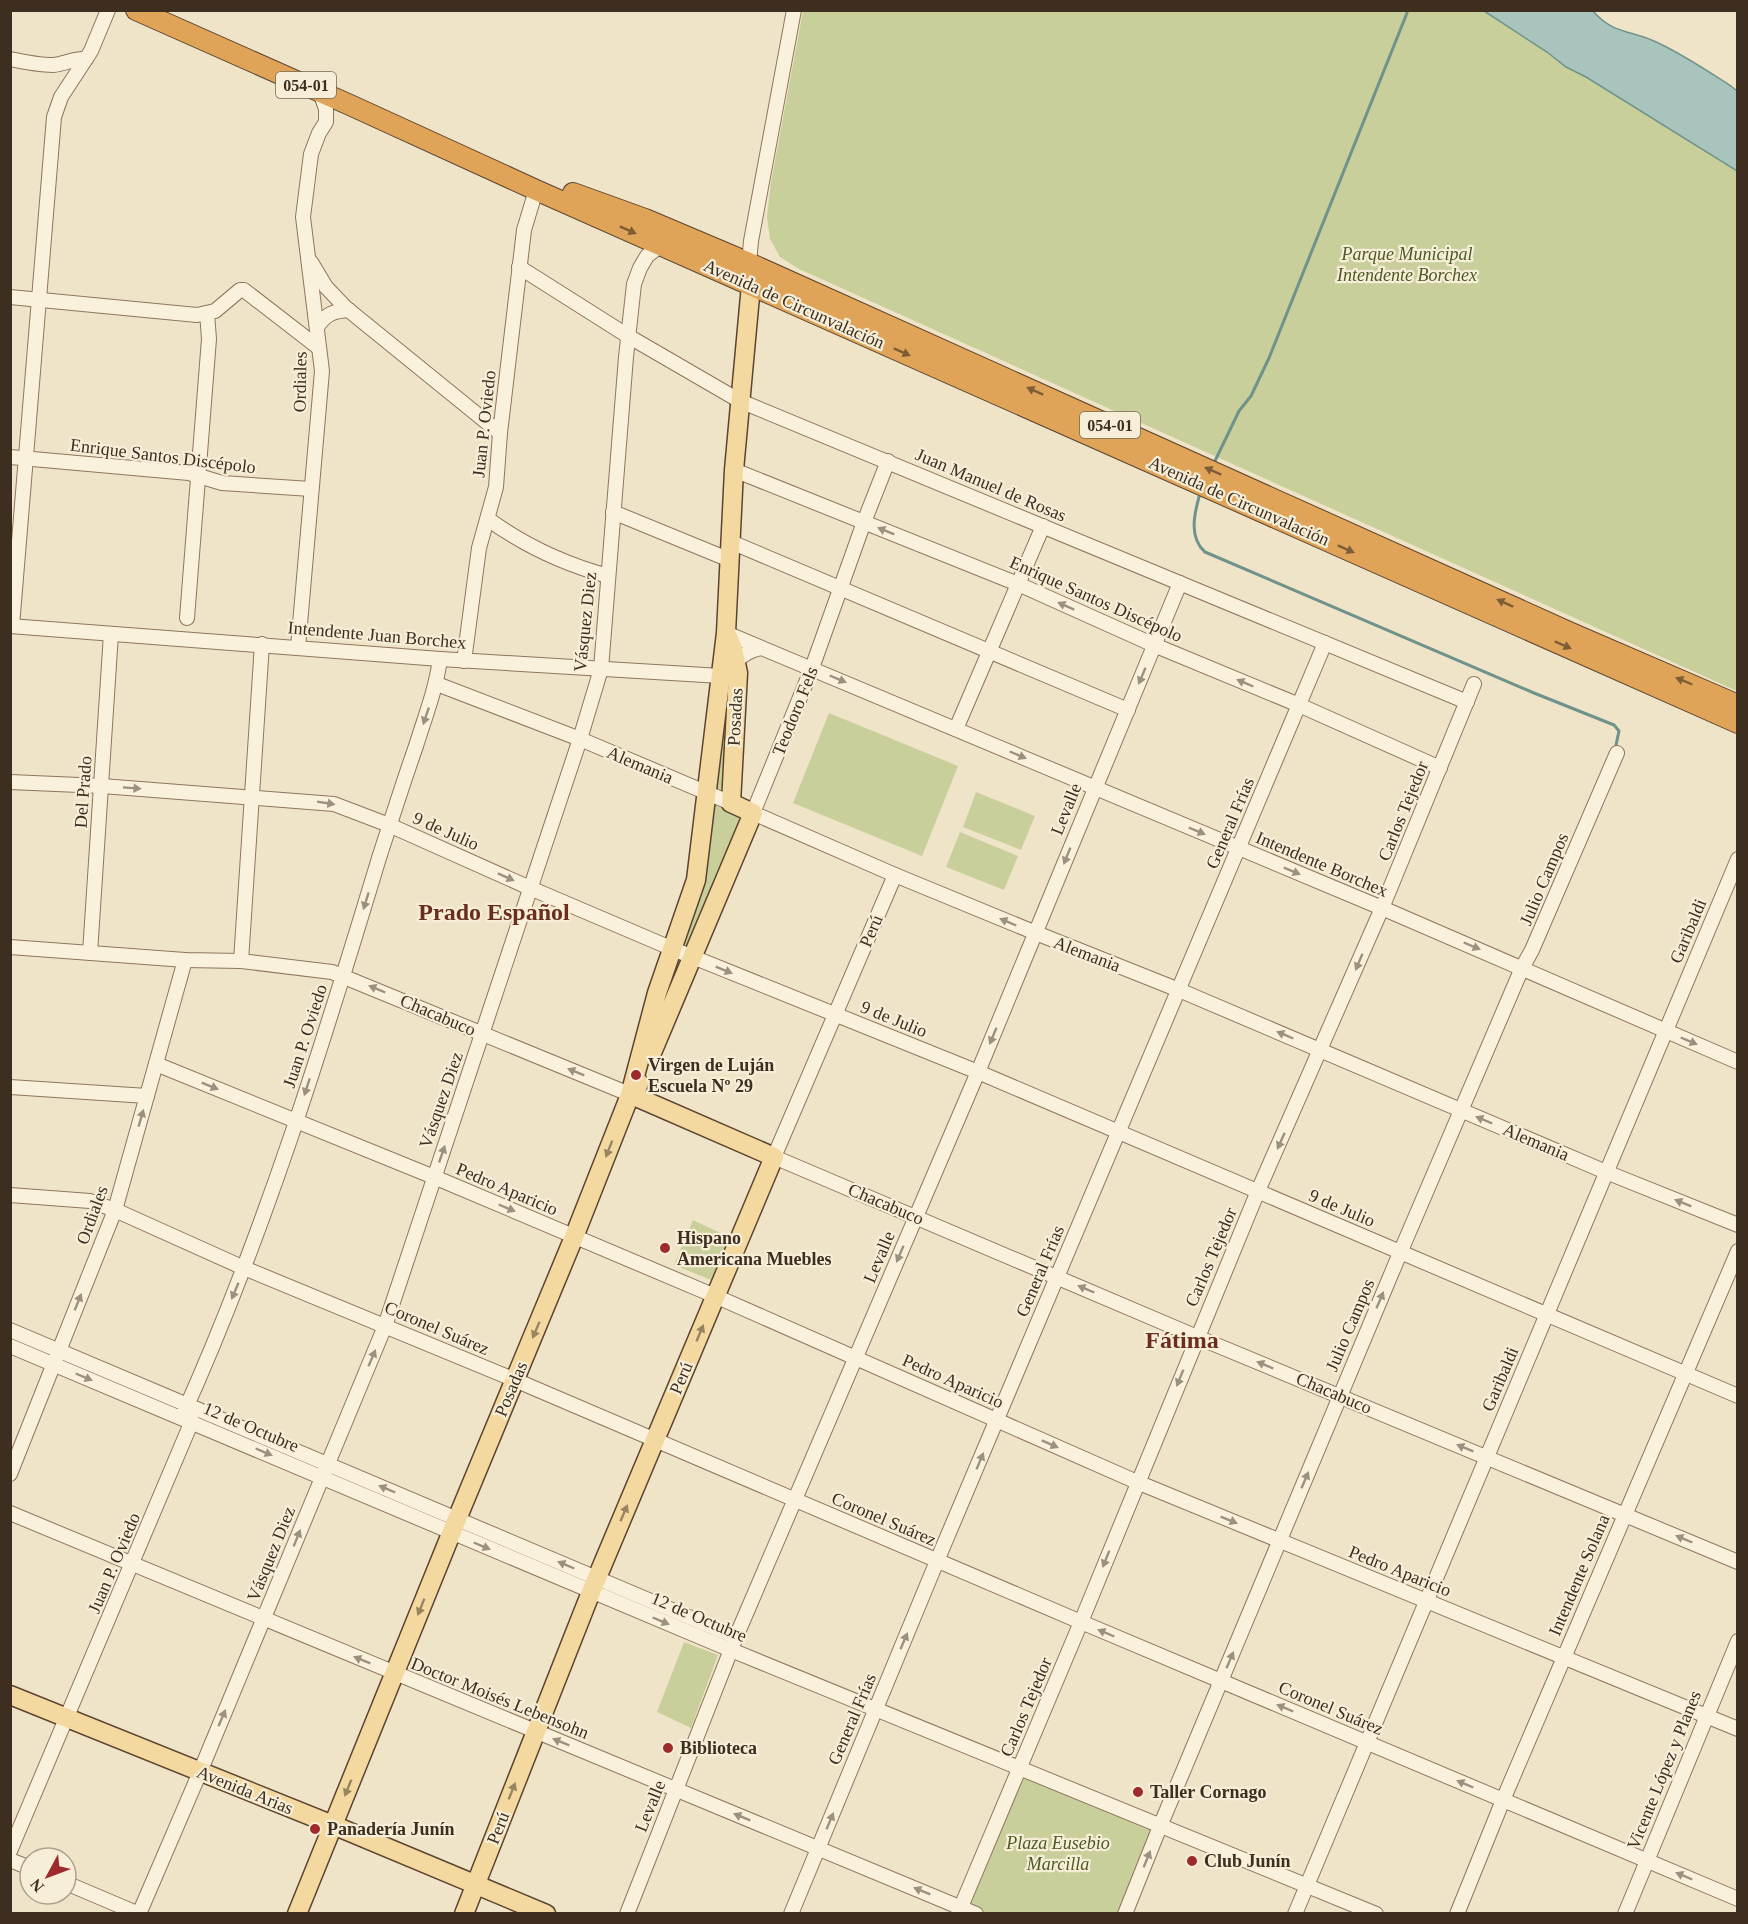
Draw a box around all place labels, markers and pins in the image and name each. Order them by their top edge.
place label: Virgen de Luján Escuela Nº 29 [648,1055,774,1096]
marker: Virgen de Luján Escuela Nº 29 [629,1068,643,1082]
place label: Hispano Americana Muebles [677,1228,831,1269]
marker: Hispano Americana Muebles [658,1241,672,1255]
place label: Biblioteca [680,1738,757,1758]
marker: Biblioteca [661,1741,675,1755]
place label: Taller Cornago [1150,1782,1267,1802]
marker: Taller Cornago [1131,1785,1145,1799]
place label: Panadería Junín [327,1819,455,1839]
marker: Panadería Junín [308,1822,322,1836]
place label: Club Junín [1204,1851,1291,1871]
marker: Club Junín [1185,1854,1199,1868]

